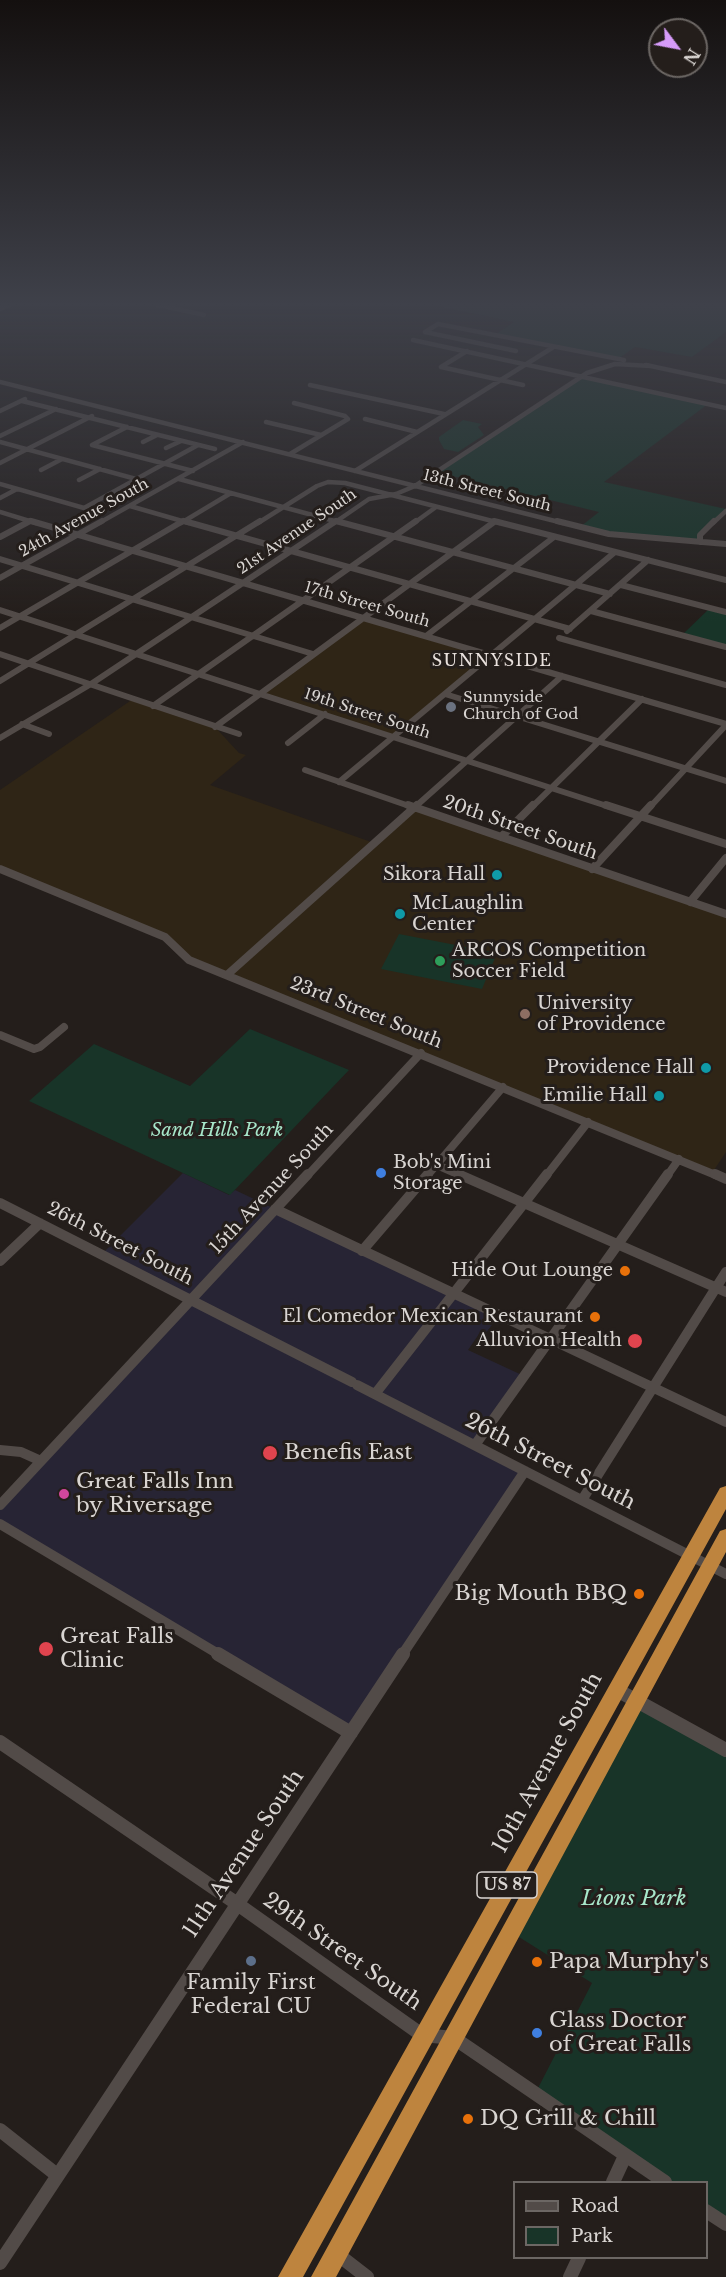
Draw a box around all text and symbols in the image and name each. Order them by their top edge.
north arrow [648,18,708,78]
text: N [679,45,704,68]
street label: 13th Street South [421,466,553,516]
street label: 24th Avenue South [16,475,152,561]
street label: 21st Avenue South [234,485,360,579]
street label: 17th Street South [302,579,432,631]
district label: SUNNYSIDE [432,651,552,671]
street label: 19th Street South [302,685,432,743]
place label: Sunnyside Church of God [463,689,578,724]
marker: Sunnyside Church of God [444,700,458,714]
street label: 20th Street South [440,791,600,865]
place label: Sikora Hall [383,864,485,886]
marker: Sikora Hall [490,868,504,882]
place label: McLaughlin Center [412,893,523,936]
marker: McLaughlin Center [393,907,407,921]
place label: ARCOS Competition Soccer Field [452,940,646,982]
marker: ARCOS Competition Soccer Field [433,954,447,968]
street label: 23rd Street South [287,973,445,1053]
place label: University of Providence [537,993,665,1036]
marker: University of Providence [518,1007,532,1021]
place label: Providence Hall [546,1057,694,1079]
marker: Providence Hall [699,1061,713,1075]
place label: Emilie Hall [543,1085,647,1107]
marker: Emilie Hall [652,1089,666,1103]
street label: 15th Avenue South [206,1119,338,1259]
park label: Sand Hills Park [151,1120,283,1142]
place label: Bob's Mini Storage [393,1152,491,1194]
marker: Bob's Mini Storage [374,1166,388,1180]
street label: 26th Street South [43,1198,197,1290]
place label: Hide Out Lounge [451,1260,613,1282]
marker: Hide Out Lounge [618,1264,632,1278]
place label: El Comedor Mexican Restaurant [283,1306,583,1328]
marker: El Comedor Mexican Restaurant [588,1310,602,1324]
place label: Alluvion Health [476,1330,622,1352]
marker: Alluvion Health [626,1332,644,1350]
street label: 26th Street South [461,1408,639,1516]
place label: Benefis East [284,1440,412,1466]
marker: Benefis East [261,1444,279,1462]
place label: Great Falls Inn by Riversage [76,1469,233,1519]
marker: Great Falls Inn by Riversage [57,1487,71,1501]
place label: Big Mouth BBQ [455,1581,627,1607]
marker: Big Mouth BBQ [632,1587,646,1601]
place label: Great Falls Clinic [60,1624,174,1674]
marker: Great Falls Clinic [37,1640,55,1658]
street label: 10th Avenue South [488,1668,608,1858]
street label: 11th Avenue South [179,1765,309,1943]
road number: US 87 [477,1872,537,1898]
park label: Lions Park [581,1886,687,1912]
street label: 29th Street South [258,1888,426,2016]
place label: Papa Murphy's [549,1949,709,1975]
marker: Family First Federal CU [244,1954,258,1968]
marker: Papa Murphy's [530,1955,544,1969]
place label: Family First Federal CU [186,1970,316,2020]
place label: Glass Doctor of Great Falls [549,2008,691,2058]
marker: Glass Doctor of Great Falls [530,2026,544,2040]
place label: DQ Grill & Chill [480,2106,656,2132]
marker: DQ Grill & Chill [461,2112,475,2126]
legend [513,2181,708,2259]
text: Road [571,2195,619,2217]
text: Park [571,2225,613,2247]

